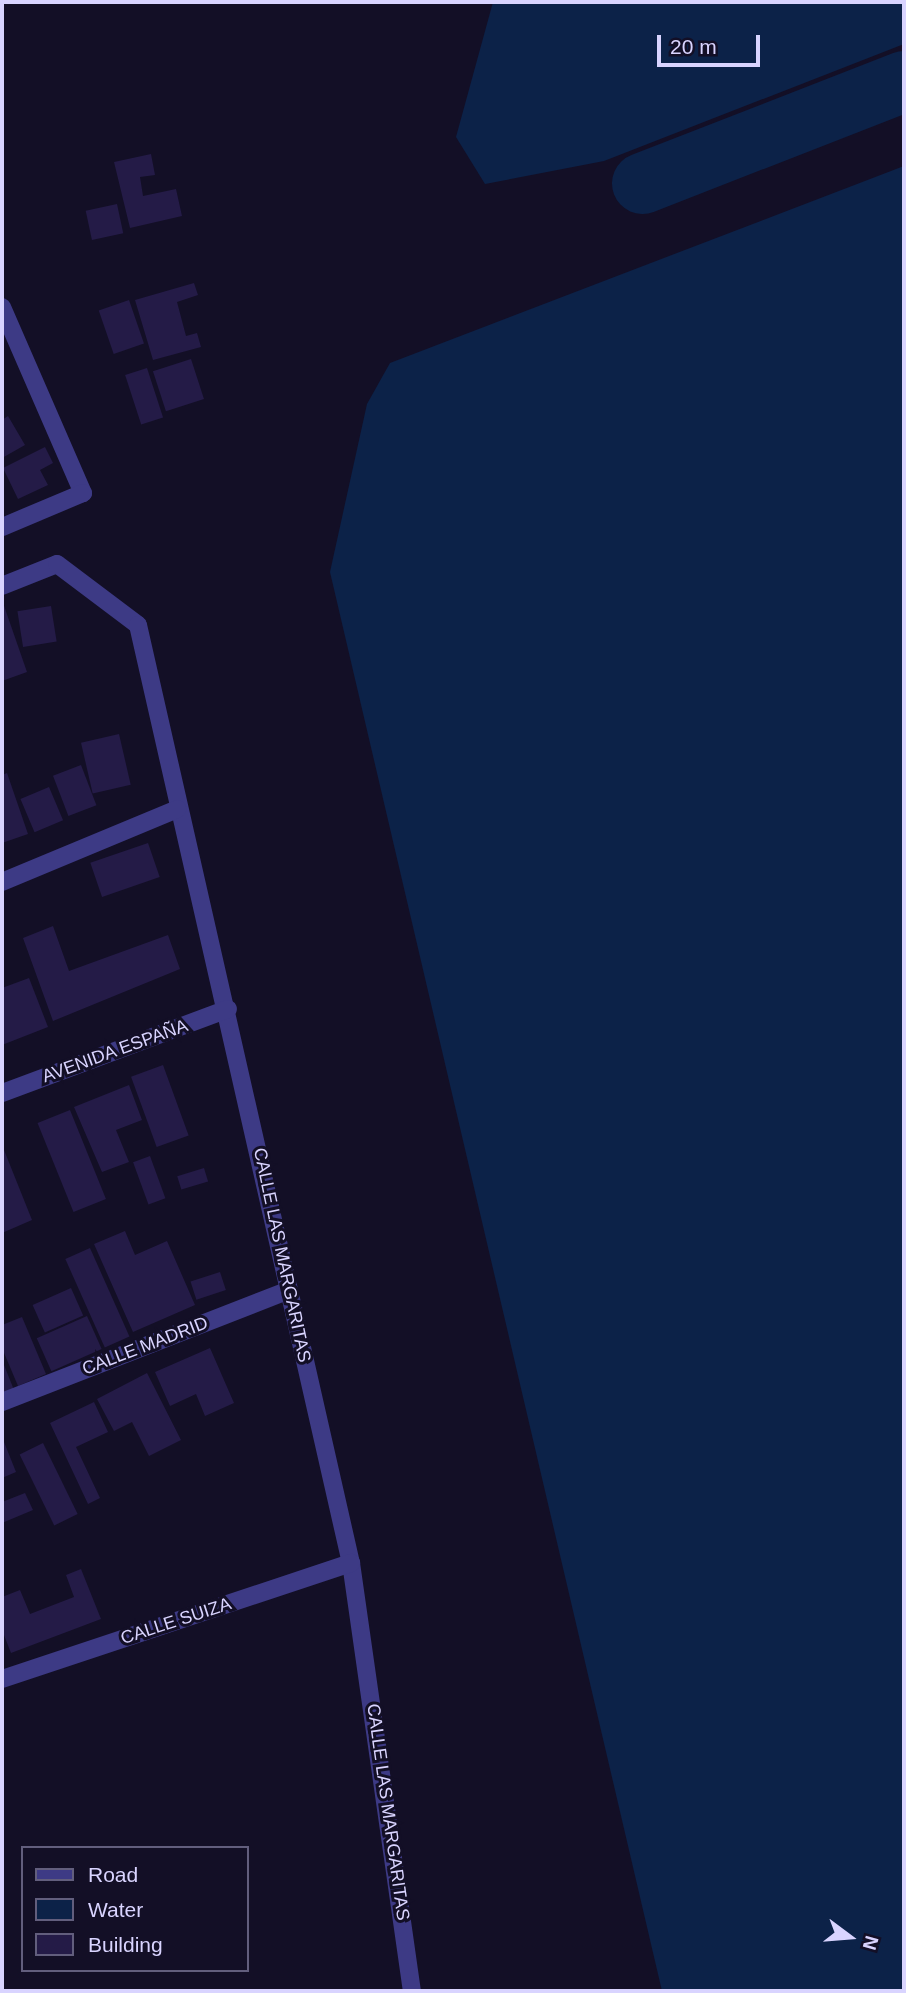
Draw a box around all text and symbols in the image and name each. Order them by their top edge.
scale bar [661,21,764,65]
text: 20 m [670,35,717,58]
street label: AVENIDA ESPAÑA [39,1014,191,1088]
street label: CALLE LAS MARGARITAS [249,1146,315,1364]
street label: CALLE MADRID [79,1312,211,1380]
street label: CALLE SUIZA [118,1593,234,1649]
street label: CALLE LAS MARGARITAS [362,1702,414,1922]
legend [21,1846,248,1972]
text: Road [88,1863,138,1886]
text: Water [88,1898,143,1921]
north arrow [815,1902,885,1972]
text: Building [88,1933,163,1956]
text: N [859,1933,883,1952]

